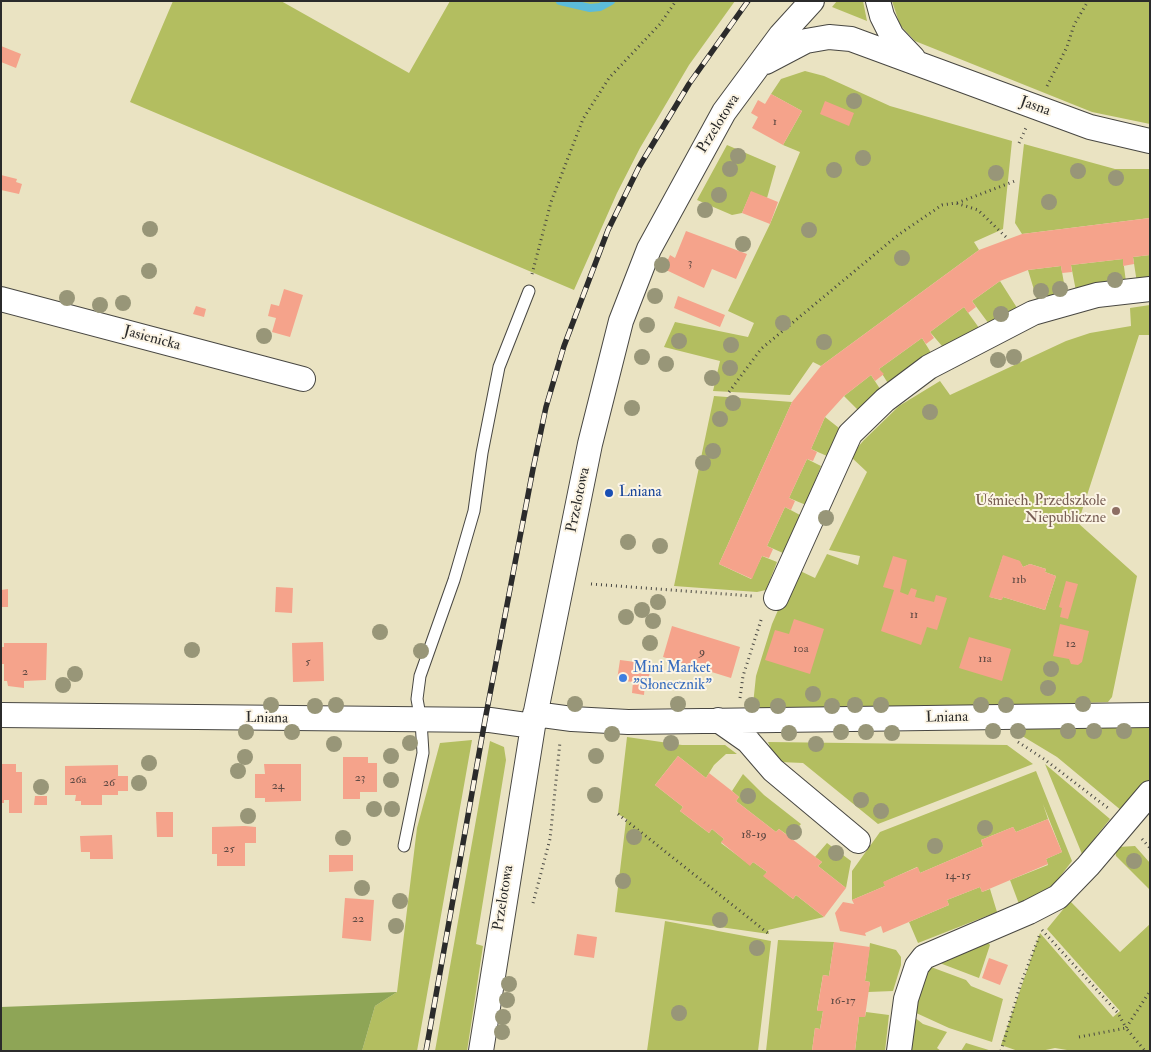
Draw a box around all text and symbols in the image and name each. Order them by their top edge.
street label: Przelotowa [694,91,744,157]
street label: Jasna [1017,93,1053,121]
house number: 1 [773,115,777,129]
house number: 3 [688,256,692,270]
street label: Jasienicka [122,323,182,355]
street label: Przelotowa [563,466,595,534]
place label: Lniana [619,484,662,502]
marker: Lniana [603,487,615,499]
place label: Uśmiech. Przedszkole Niepubliczne [975,493,1106,528]
marker: Uśmiech. Przedszkole Niepubliczne [1110,505,1122,517]
house number: 11b [1012,573,1026,587]
house number: 11 [910,608,918,622]
house number: 12 [1066,637,1076,651]
house number: 10a [793,642,809,656]
house number: 9 [699,645,705,659]
house number: 11a [978,652,992,666]
house number: 5 [305,655,311,669]
place label: Mini Market "Słonecznik" [633,660,712,695]
house number: 2 [22,665,28,679]
marker: Mini Market "Słonecznik" [617,672,629,684]
street label: Lniana [926,709,968,727]
street label: Lniana [246,710,288,728]
house number: 23 [355,771,365,785]
house number: 26a [69,773,87,787]
house number: 26 [103,776,115,790]
house number: 24 [272,779,284,793]
house number: 18-19 [741,828,767,842]
house number: 25 [223,842,235,856]
street label: Przelotowa [490,864,518,932]
house number: 14-15 [945,869,971,883]
house number: 22 [352,912,364,926]
house number: 16-17 [830,994,856,1008]

